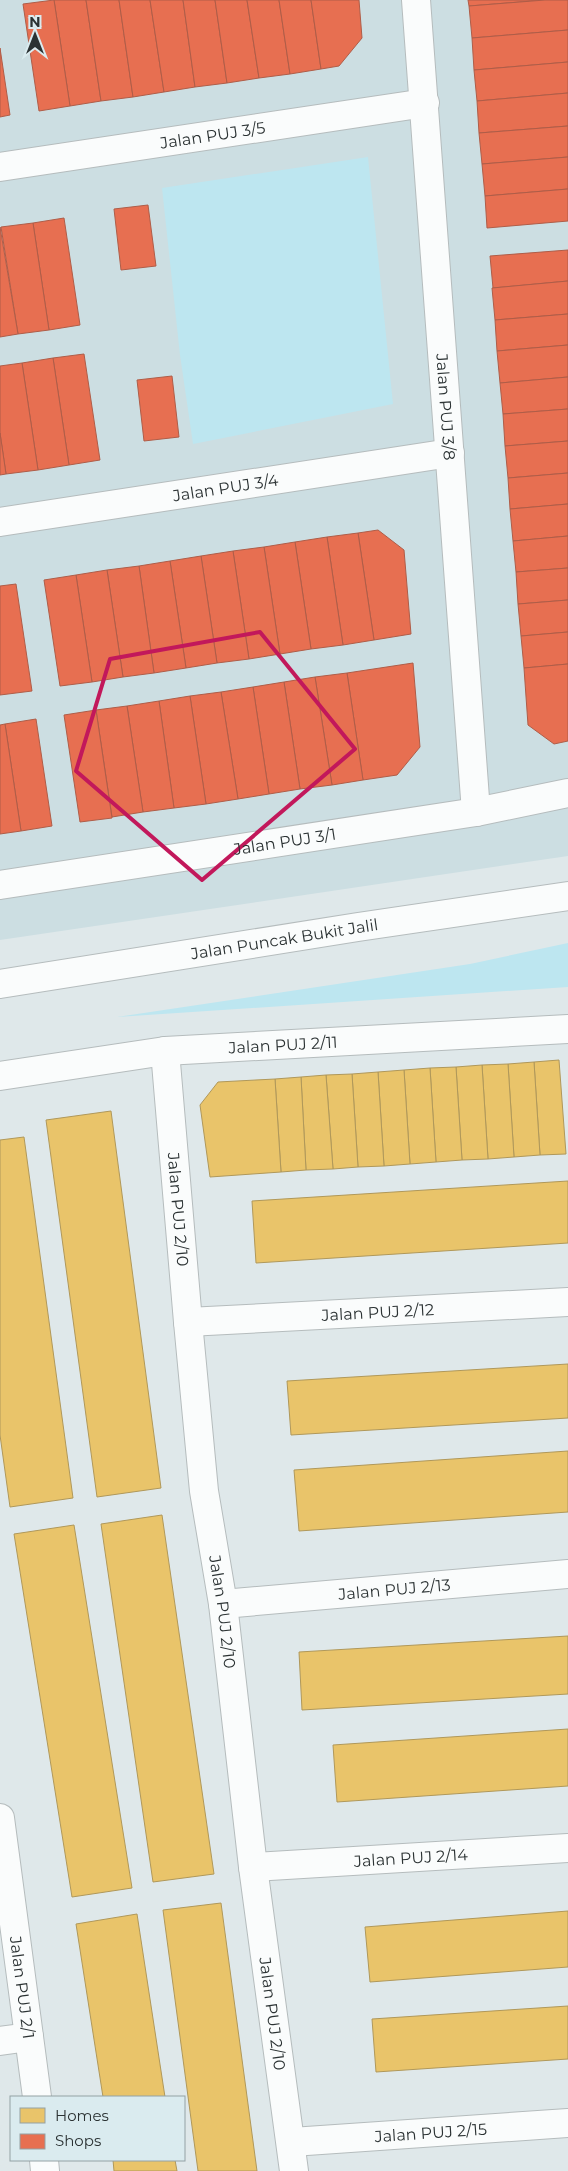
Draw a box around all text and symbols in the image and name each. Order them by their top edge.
north arrow [10,10,60,60]
text: N [29,13,41,31]
street label: Jalan PUJ 3/5 [158,118,266,152]
street label: Jalan PUJ 3/8 [433,352,459,461]
street label: Jalan PUJ 3/4 [170,470,280,505]
street label: Jalan PUJ 3/1 [231,824,337,859]
street label: Jalan Puncak Bukit Jalil [188,915,379,963]
street label: Jalan PUJ 2/11 [227,1032,338,1057]
street label: Jalan PUJ 2/10 [164,1151,193,1267]
street label: Jalan PUJ 2/12 [320,1300,434,1325]
street label: Jalan PUJ 2/10 [205,1553,240,1669]
street label: Jalan PUJ 2/13 [336,1575,451,1604]
street label: Jalan PUJ 2/14 [352,1845,469,1870]
street label: Jalan PUJ 2/1 [6,1934,39,2040]
street label: Jalan PUJ 2/10 [256,1955,290,2071]
legend [10,2096,185,2161]
text: Homes [55,2106,109,2125]
street label: Jalan PUJ 2/15 [373,2119,487,2146]
text: Shops [55,2131,101,2150]

